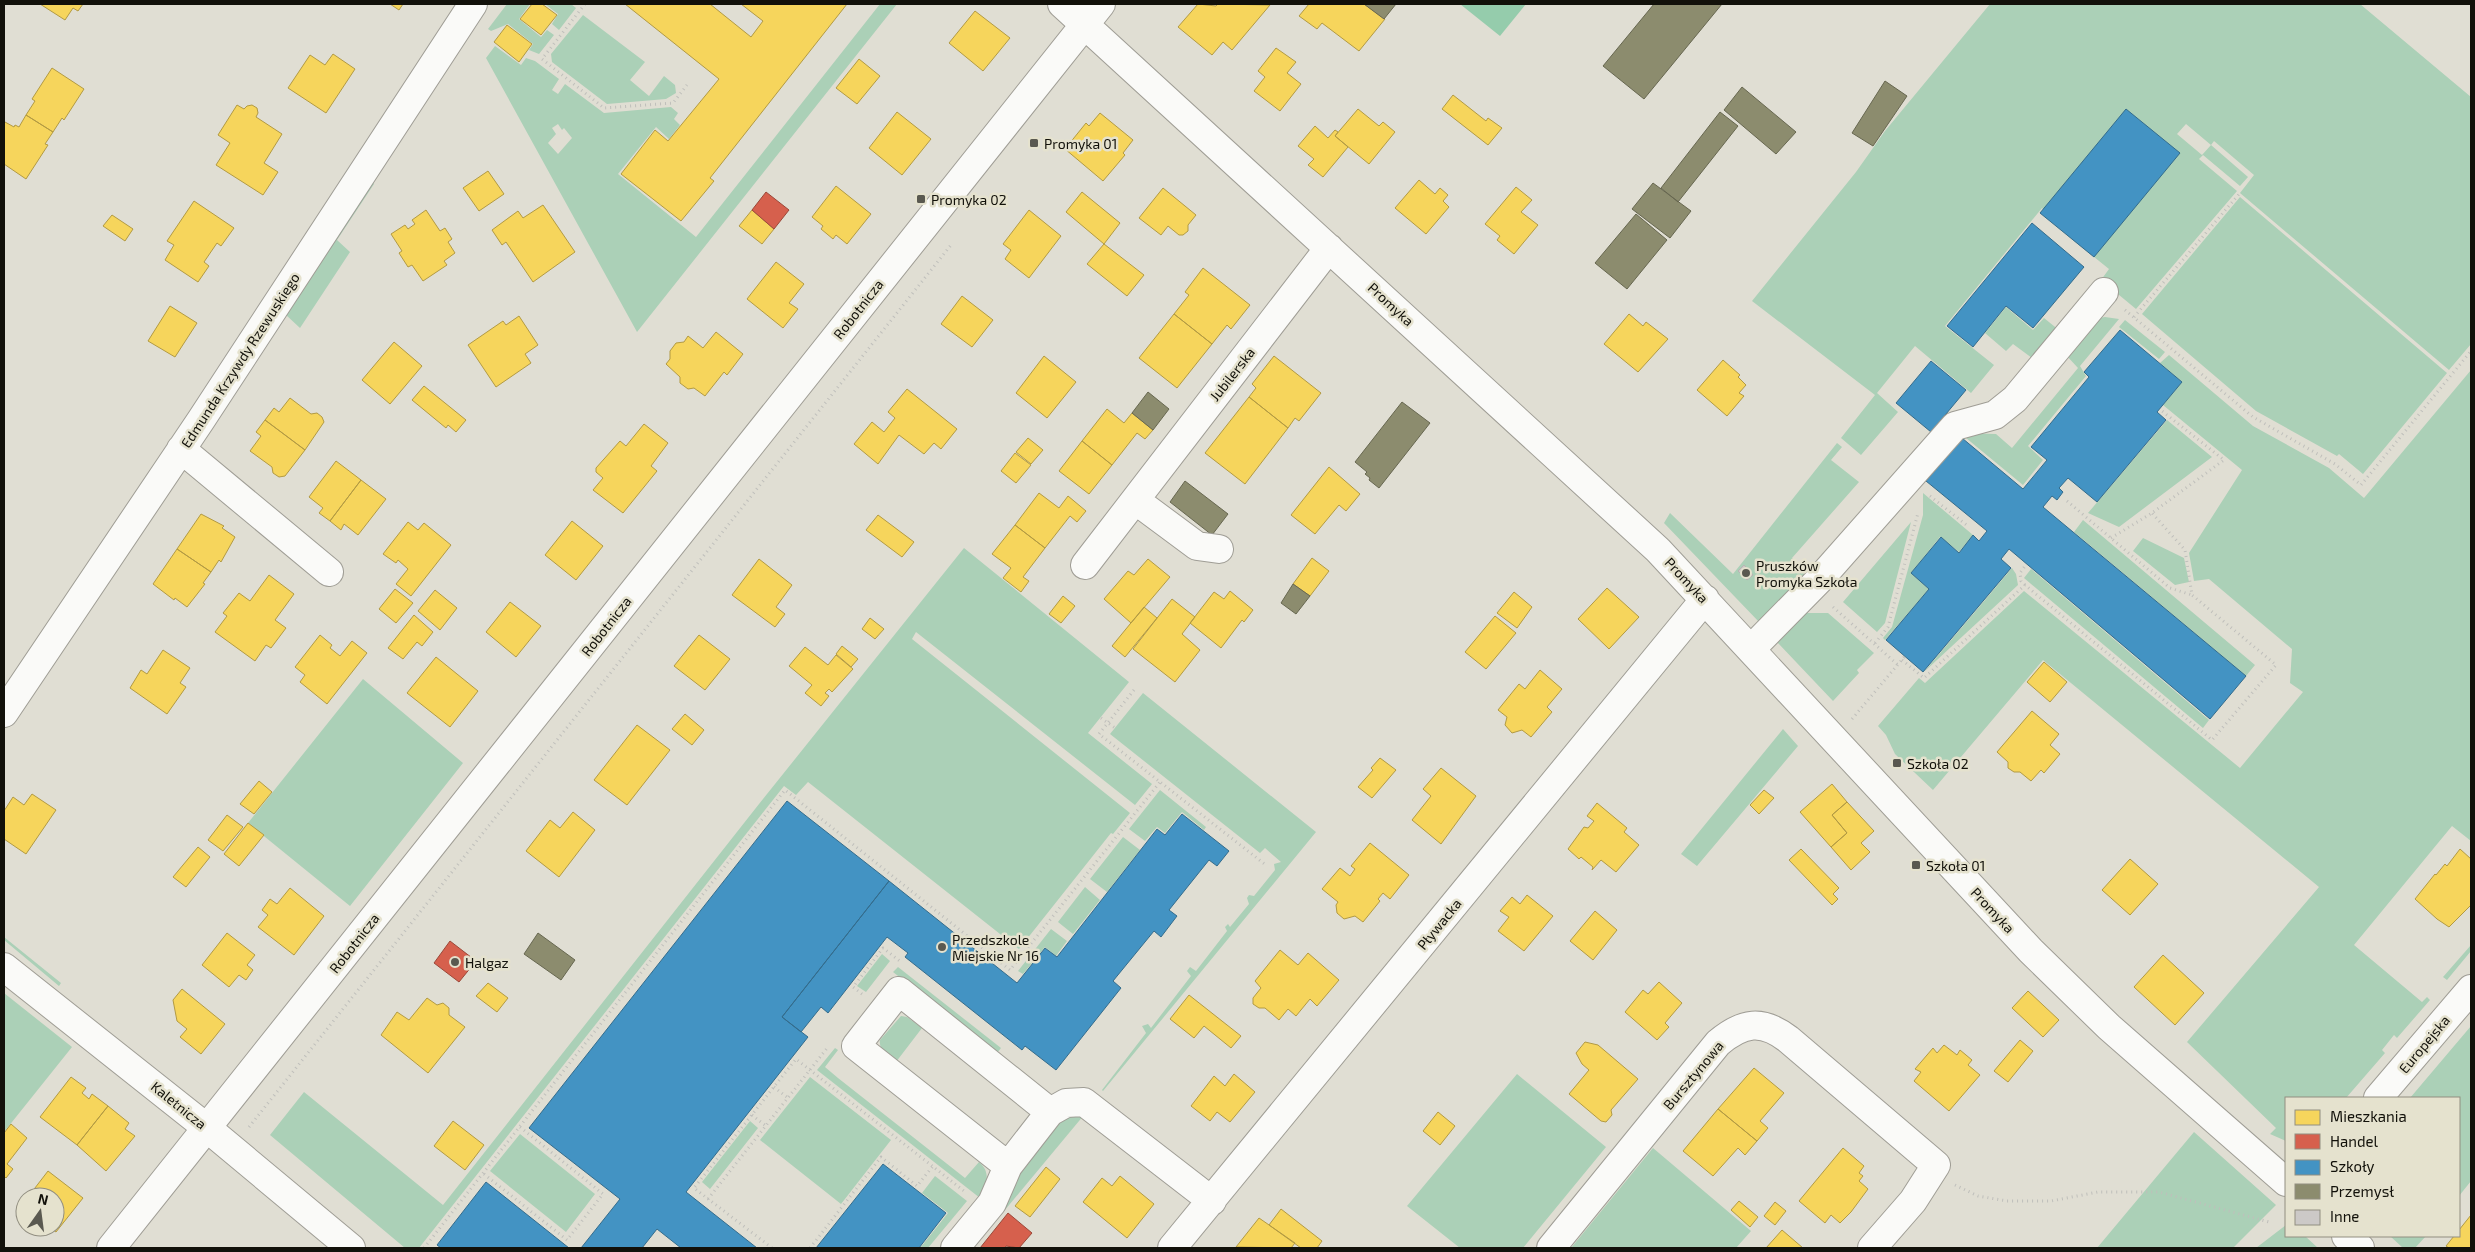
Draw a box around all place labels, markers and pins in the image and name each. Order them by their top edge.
place label: Promyka 01 [1044,135,1117,152]
marker: Promyka 01 [1028,137,1040,149]
place label: Promyka 02 [931,191,1007,208]
marker: Promyka 02 [915,193,927,205]
place label: Pruszków Promyka Szkoła [1756,557,1857,590]
marker: Pruszków Promyka Szkoła [1740,567,1752,579]
place label: Szkoła 02 [1907,755,1969,772]
marker: Szkoła 02 [1891,757,1903,769]
place label: Szkoła 01 [1926,857,1985,874]
marker: Szkoła 01 [1910,859,1922,871]
place label: Przedszkole Miejskie Nr 16 [952,931,1039,964]
marker: Przedszkole Miejskie Nr 16 [936,941,948,953]
place label: Halgaz [465,954,509,971]
marker: Halgaz [449,956,461,968]

